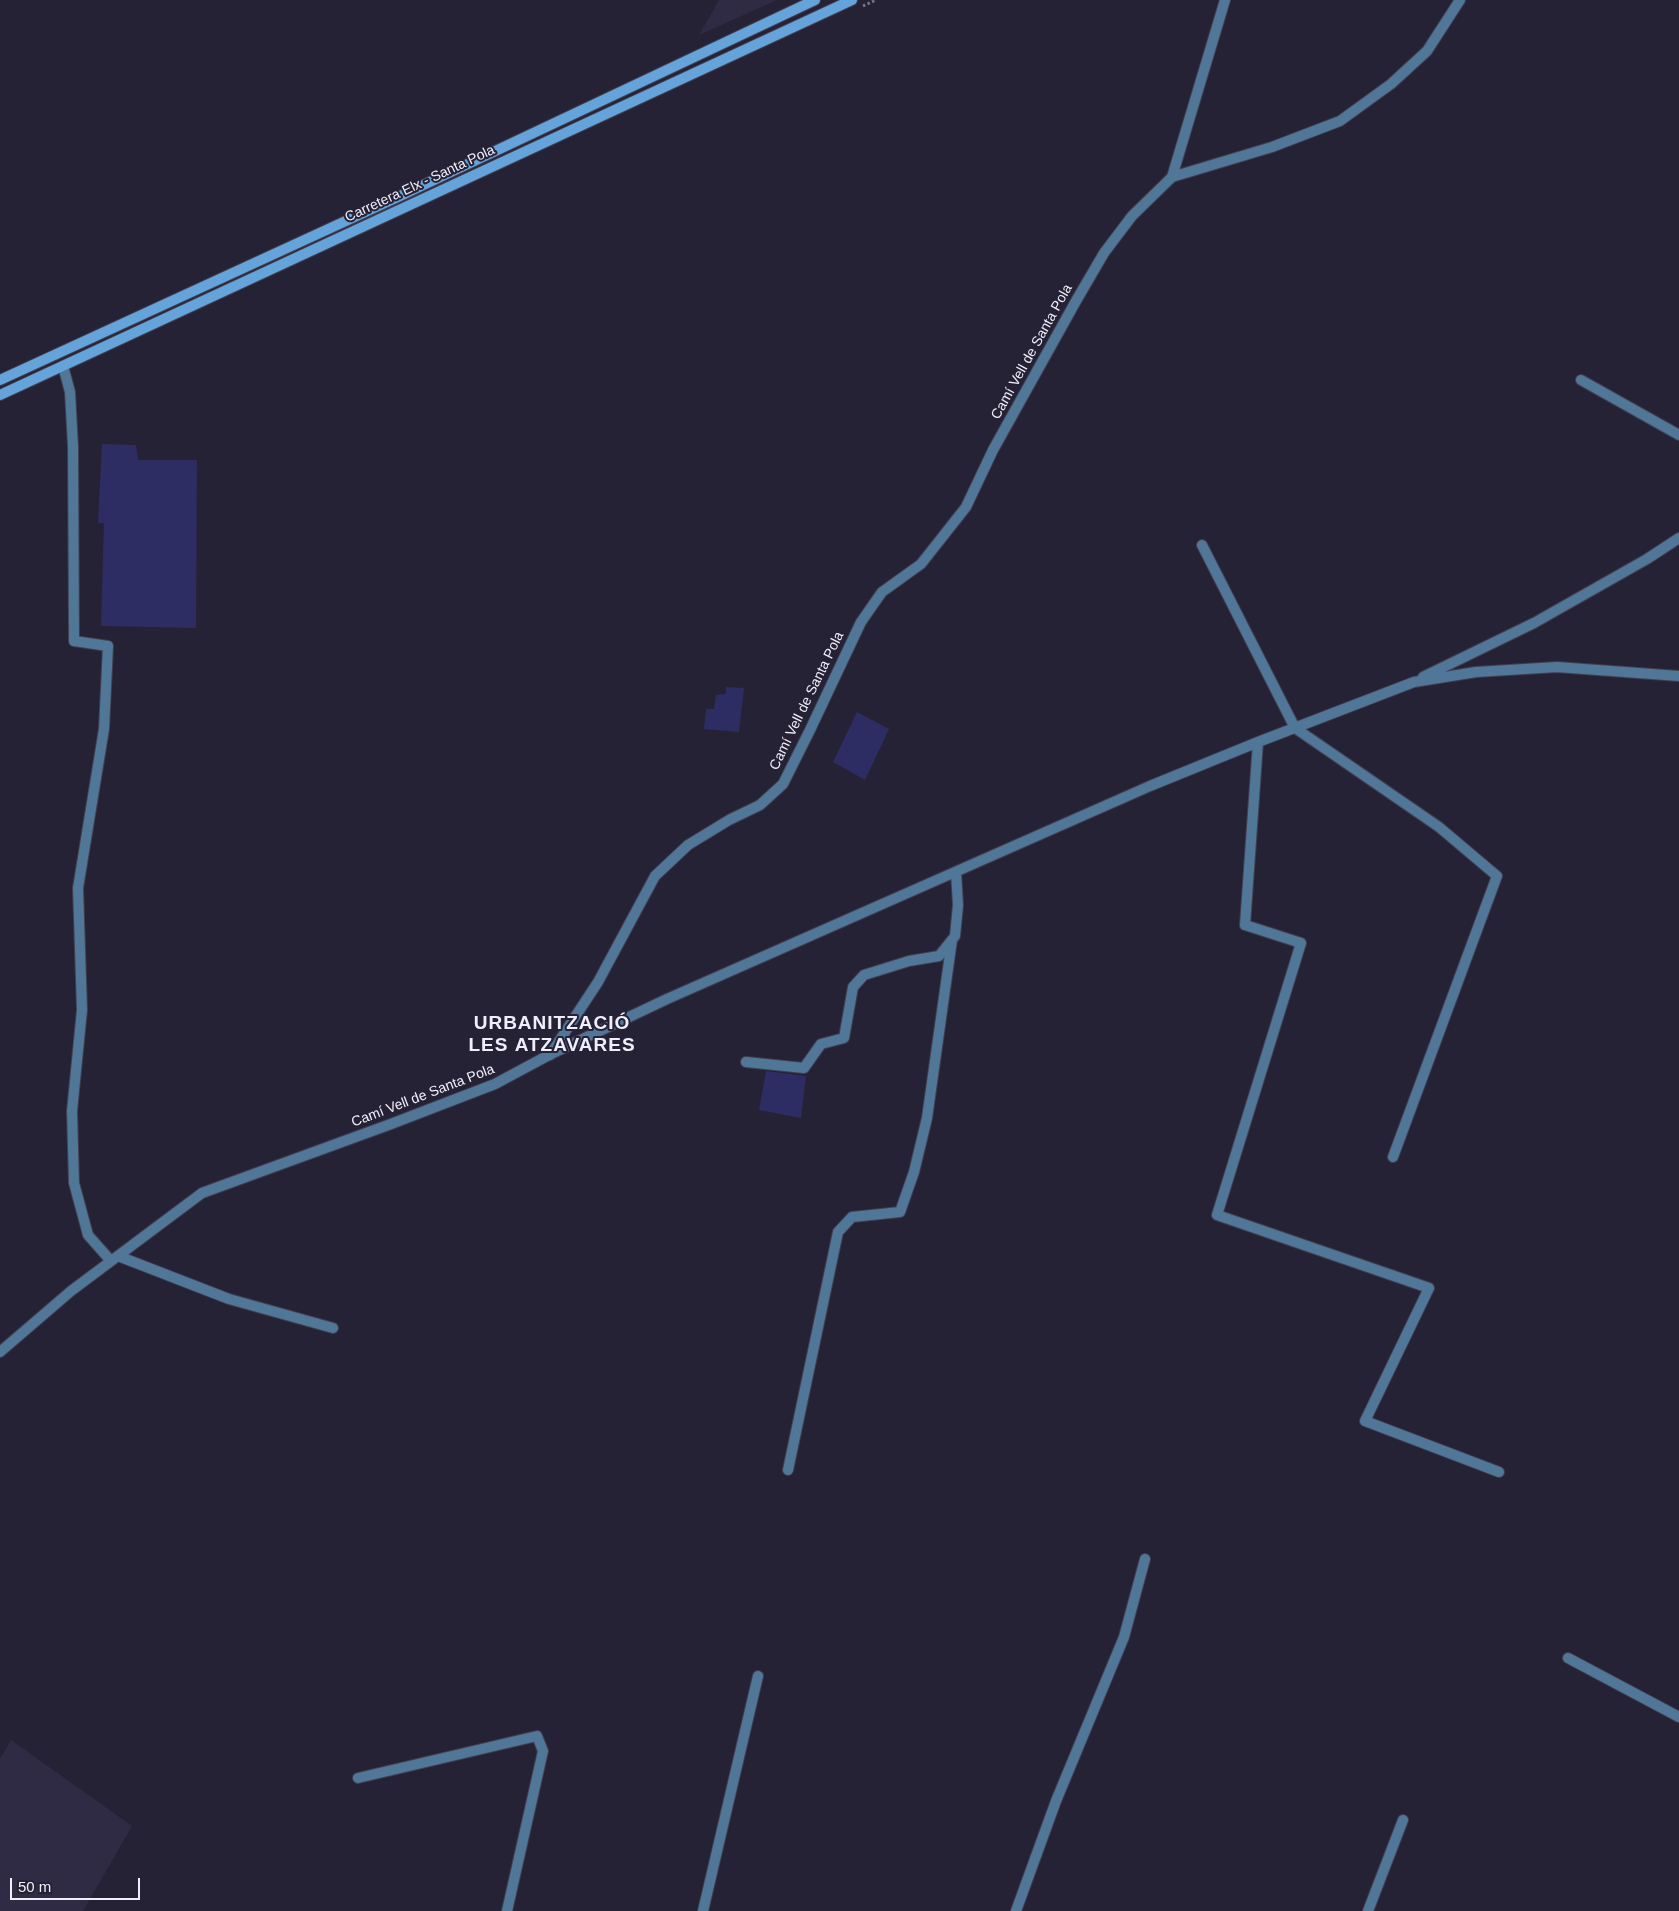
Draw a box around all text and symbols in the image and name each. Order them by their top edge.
street label: Carretera Elx - Santa Pola [342,142,498,226]
street label: Camí Vell de Santa Pola [988,282,1076,422]
street label: Camí Vell de Santa Pola [766,629,848,773]
district label: URBANITZACIÓ LES ATZAVARES [467,1013,637,1057]
street label: Camí Vell de Santa Pola [349,1061,497,1131]
scale bar [12,1868,142,1900]
text: 50 m [18,1878,51,1895]

